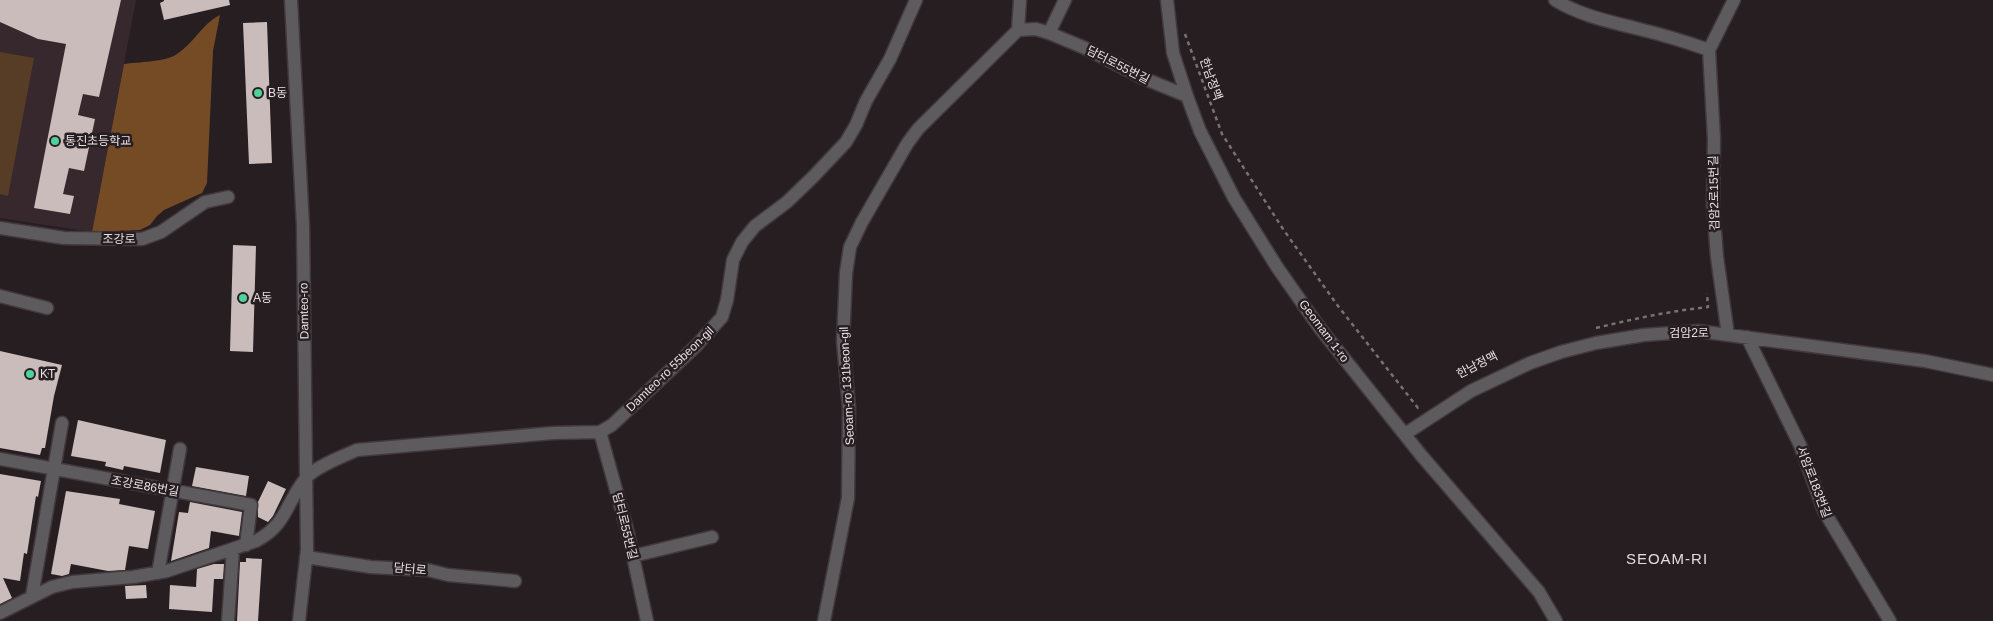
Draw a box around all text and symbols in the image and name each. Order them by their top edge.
street label: 담터로55번길 [1084,43,1152,87]
street label: 한남정맥 [1197,56,1225,102]
place label: B동 [268,86,287,100]
marker: B동 [252,87,264,99]
place label: 통진초등학교 [65,134,131,148]
marker: 통진초등학교 [49,135,61,147]
street label: 검암2로15번길 [1706,155,1722,231]
street label: 조강로 [102,232,136,246]
street label: Damteo-ro [297,282,311,339]
place label: A동 [253,291,272,305]
marker: A동 [237,292,249,304]
street label: Geomam 1-ro [1296,297,1352,365]
street label: Damteo-ro 55beon-gil [623,324,717,414]
street label: Seoam-ro 131beon-gil [837,326,857,446]
street label: 검암2로 [1669,326,1709,340]
street label: 한남정맥 [1454,349,1500,381]
place label: KT [40,367,56,381]
marker: KT [24,368,36,380]
street label: 서암로183번길 [1794,444,1834,520]
street label: 조강로86번길 [110,473,180,499]
street label: 담터로55번길 [610,491,640,561]
district label: SEOAM-RI [1626,550,1708,567]
street label: 담터로 [393,561,427,577]

